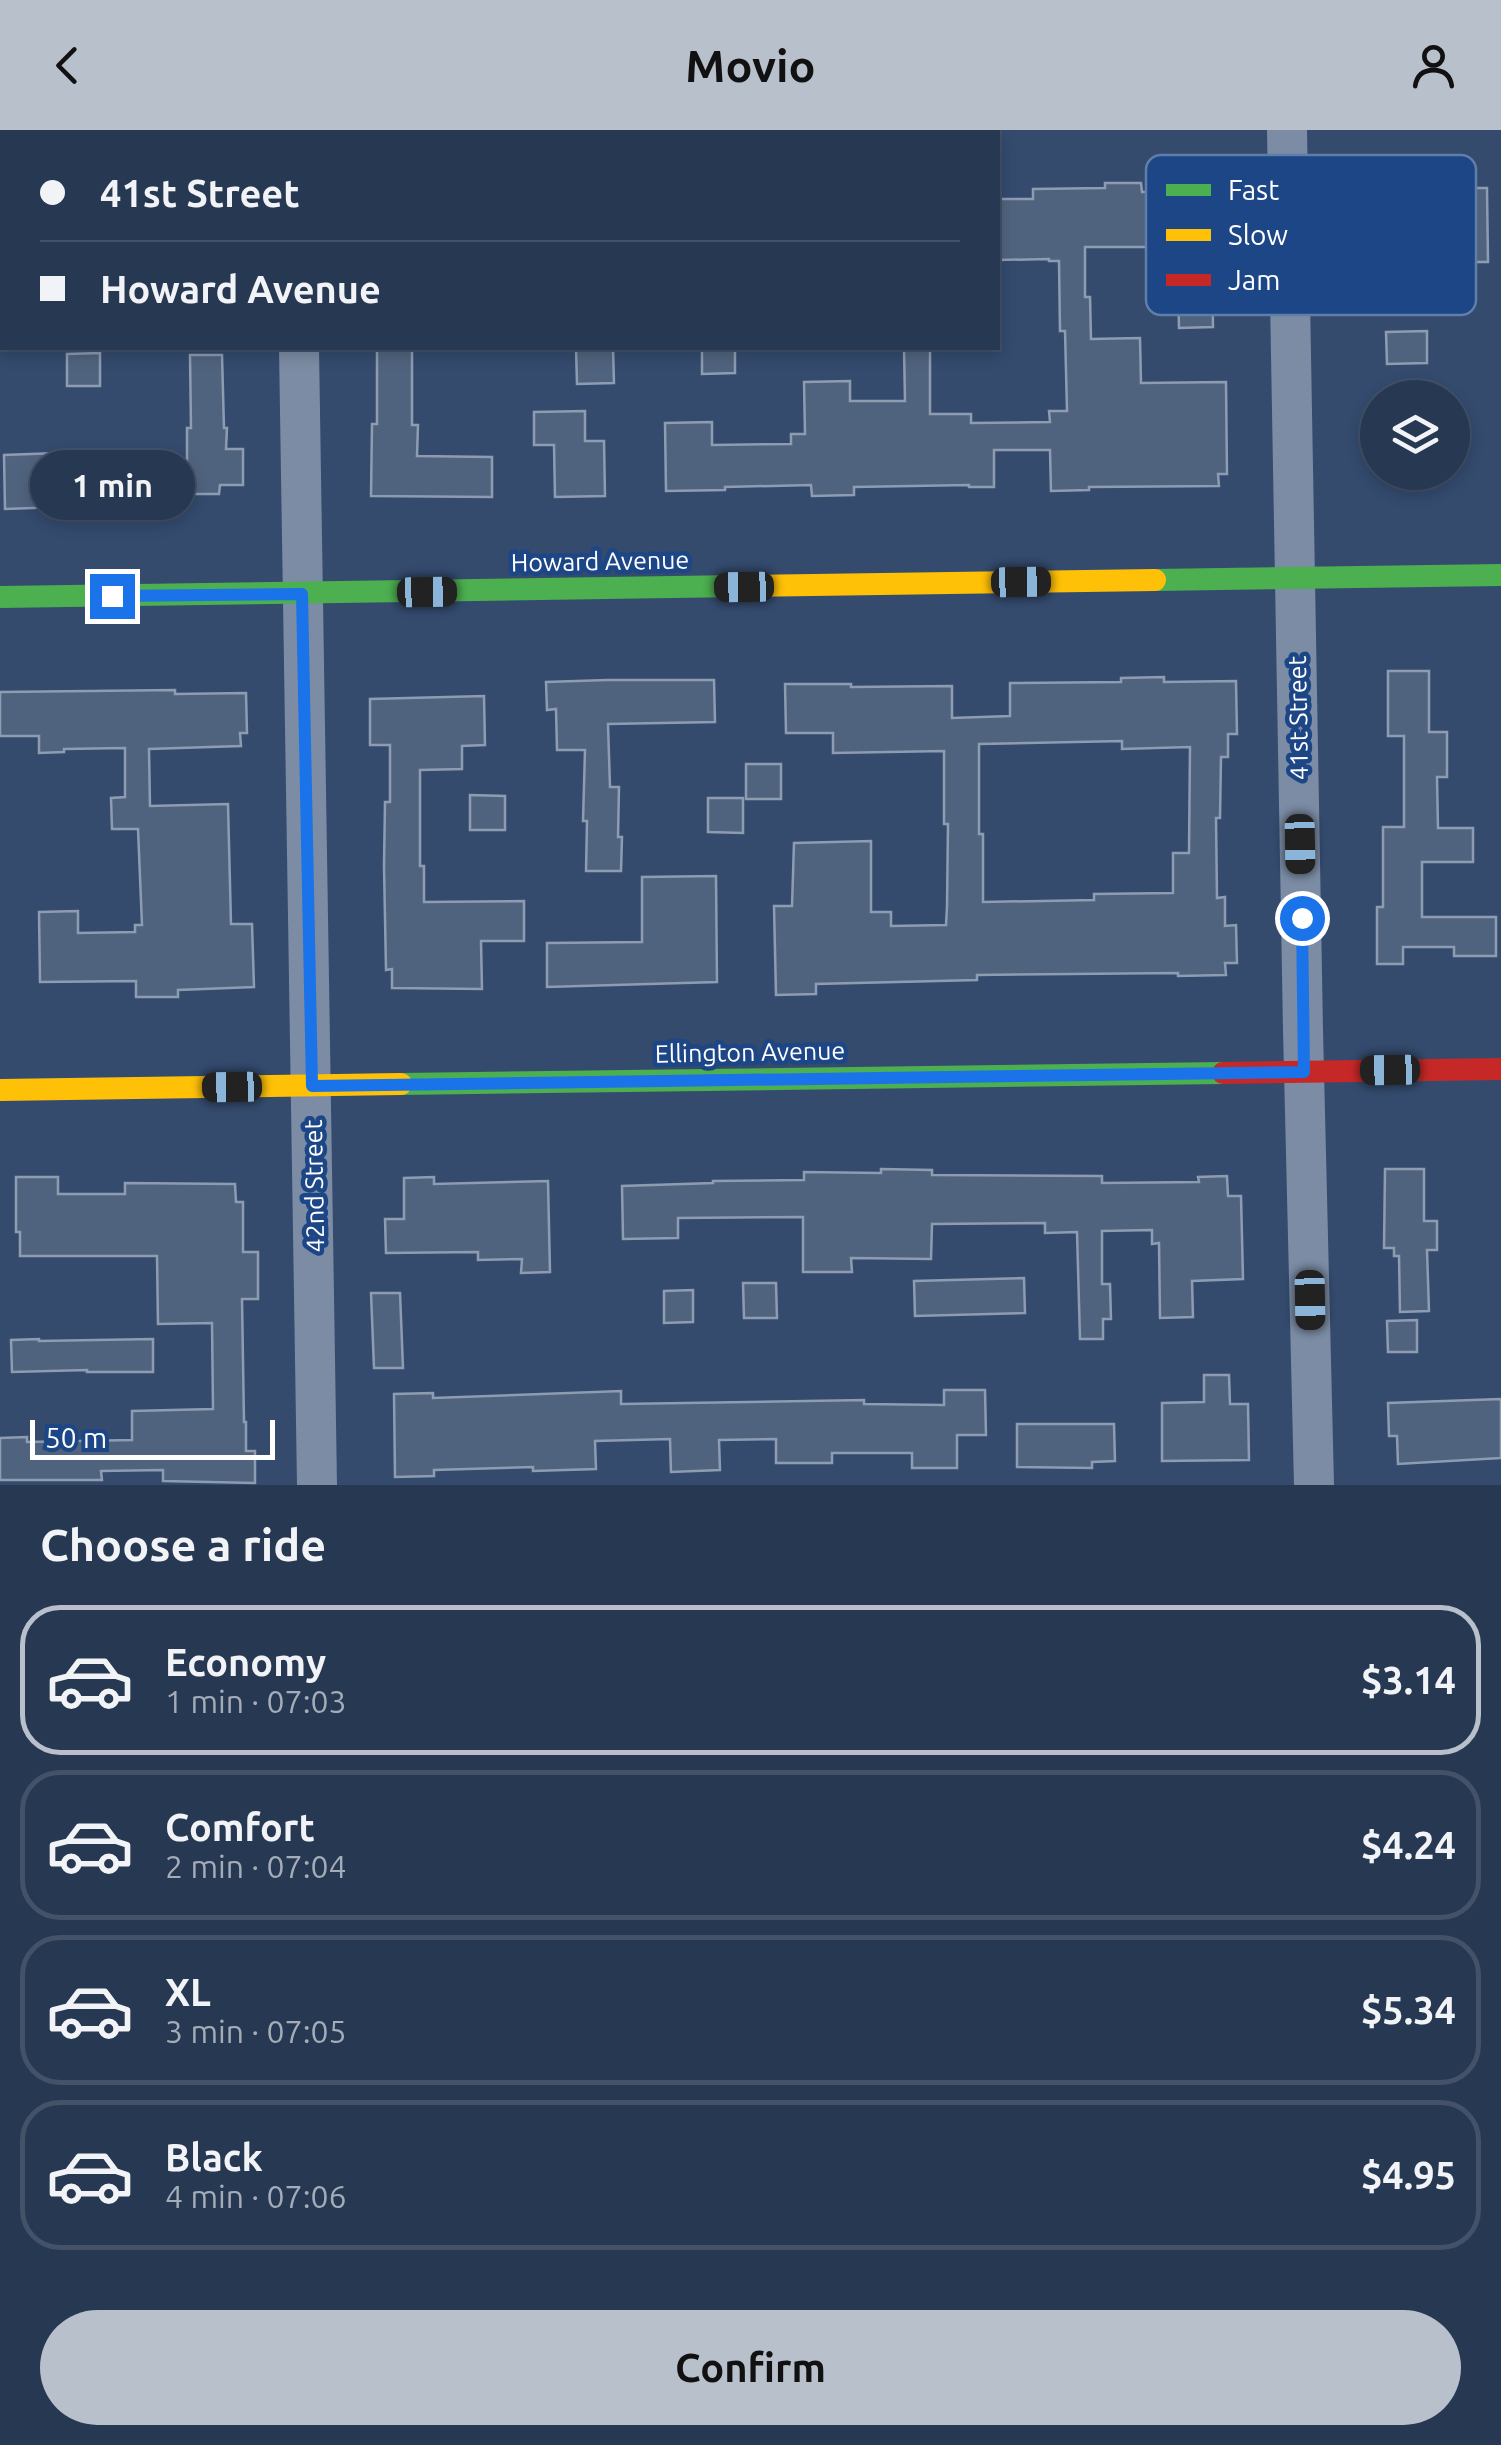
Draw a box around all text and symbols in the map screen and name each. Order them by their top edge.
icon: back [40,38,95,93]
icon: person [1406,38,1461,93]
text: Movio [685,40,816,91]
legend [1146,155,1476,315]
text: 41st Street [100,172,300,214]
text: Fast [1228,174,1279,205]
text: Slow [1228,219,1288,250]
text: Jam [1228,264,1280,295]
text: Howard Avenue [100,268,381,310]
map controls [1360,380,1470,490]
button: layers [1360,380,1470,490]
callout: 1 min [29,451,194,521]
text: 1 min [72,467,153,503]
street label: Howard Avenue [511,545,689,577]
car [991,566,1051,598]
car [714,571,774,603]
route end [90,574,135,619]
car [397,576,457,608]
street label: 41st Street [1283,655,1313,780]
car [1284,814,1316,874]
route start [1280,896,1325,941]
street label: Ellington Avenue [655,1036,845,1068]
car [1360,1054,1420,1086]
car [202,1071,262,1103]
street label: 42nd Street [299,1119,329,1253]
car [1294,1270,1326,1330]
scale bar [30,1415,275,1460]
text: 50 m [45,1422,107,1453]
text: Choose a ride [40,1519,326,1570]
icon: car [45,1635,135,1725]
text: Economy [165,1641,326,1683]
text: $3.14 [1361,1659,1456,1701]
text: 1 min · 07:03 [165,1683,347,1719]
icon: car [45,1800,135,1890]
text: Comfort [165,1806,315,1848]
text: $4.24 [1361,1824,1456,1866]
text: 2 min · 07:04 [165,1848,347,1884]
icon: car [45,1965,135,2055]
text: XL [165,1971,211,2013]
text: $5.34 [1361,1989,1456,2031]
text: 3 min · 07:05 [165,2013,347,2049]
icon: car [45,2130,135,2220]
text: Black [165,2136,263,2178]
text: $4.95 [1361,2154,1456,2196]
text: 4 min · 07:06 [165,2178,347,2214]
button: Confirm [40,2310,1461,2425]

